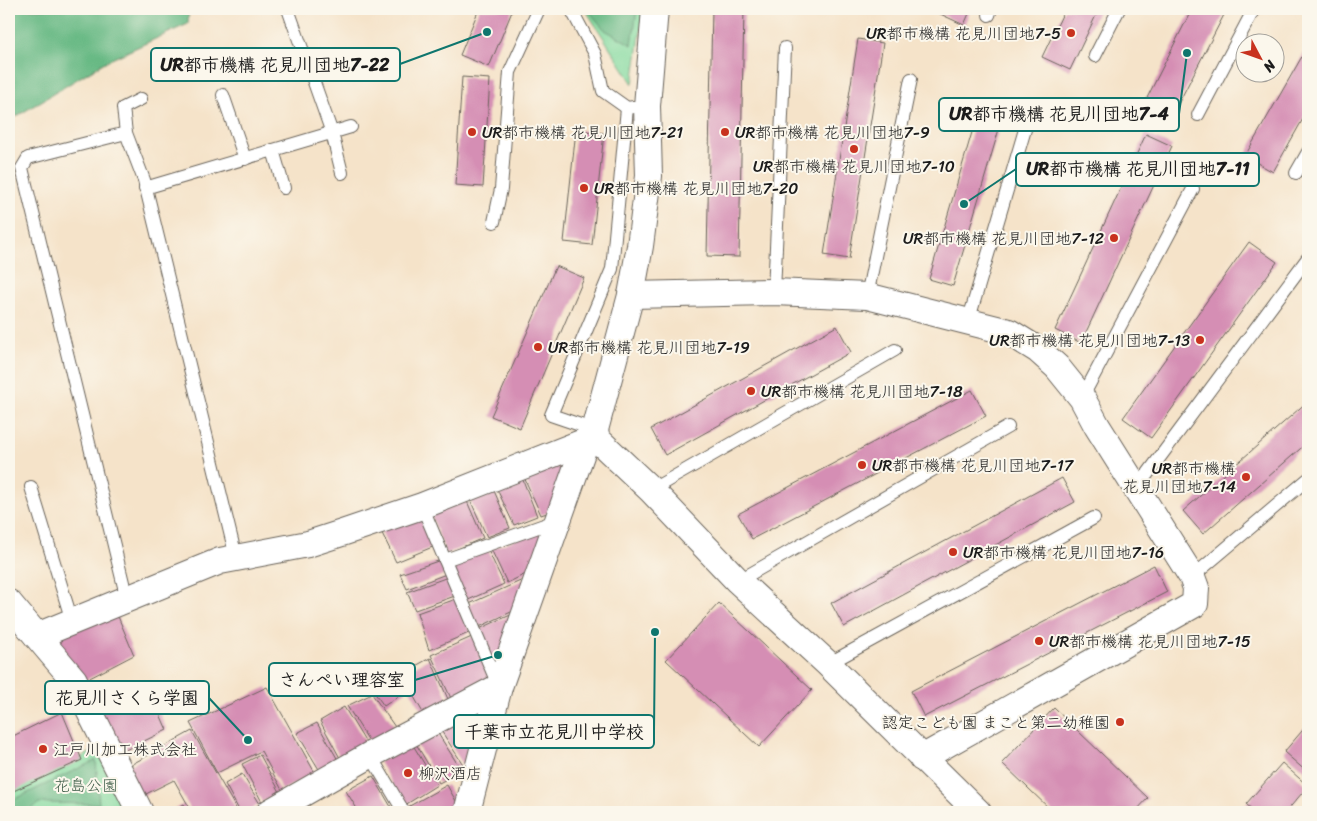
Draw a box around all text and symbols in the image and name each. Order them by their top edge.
place label: UR都市機構 花見川団地7-5 [866,19,1061,48]
marker: UR都市機構 花見川団地7-5 [1065,27,1077,39]
north arrow [1234,32,1284,82]
callout: UR都市機構 花見川団地7-22 [151,48,400,81]
text: UR都市機構 花見川団地7-22 [161,49,390,81]
text: N [1257,54,1283,78]
callout: UR都市機構 花見川団地7-4 [939,98,1179,131]
text: UR都市機構 花見川団地7-4 [949,98,1169,130]
place label: UR都市機構 花見川団地7-21 [482,118,683,147]
place label: UR都市機構 花見川団地7-9 [735,118,930,147]
marker: UR都市機構 花見川団地7-21 [466,126,478,138]
marker: UR都市機構 花見川団地7-9 [719,126,731,138]
marker: UR都市機構 花見川団地7-10 [848,143,860,155]
place label: UR都市機構 花見川団地7-10 [753,152,955,181]
callout: UR都市機構 花見川団地7-11 [1016,153,1259,186]
text: UR都市機構 花見川団地7-11 [1026,153,1250,185]
place label: UR都市機構 花見川団地7-20 [594,174,798,203]
marker: UR都市機構 花見川団地7-20 [578,182,590,194]
place label: UR都市機構 花見川団地7-12 [903,224,1104,253]
marker: UR都市機構 花見川団地7-12 [1108,232,1120,244]
place label: UR都市機構 花見川団地7-13 [989,326,1190,355]
place label: UR都市機構 花見川団地7-19 [548,333,750,362]
marker: UR都市機構 花見川団地7-13 [1194,334,1206,346]
marker: UR都市機構 花見川団地7-19 [532,341,544,353]
place label: UR都市機構 花見川団地7-18 [761,377,963,406]
marker: UR都市機構 花見川団地7-18 [745,385,757,397]
place label: UR都市機構 花見川団地7-17 [872,451,1074,480]
place label: UR都市機構 花見川団地7-14 [1123,454,1236,501]
marker: UR都市機構 花見川団地7-17 [856,459,868,471]
marker: UR都市機構 花見川団地7-14 [1240,471,1252,483]
place label: UR都市機構 花見川団地7-16 [963,538,1164,567]
marker: UR都市機構 花見川団地7-16 [947,546,959,558]
place label: UR都市機構 花見川団地7-15 [1049,627,1251,656]
marker: UR都市機構 花見川団地7-15 [1033,635,1045,647]
callout: さんぺい理容室 [269,663,415,696]
text: さんぺい理容室 [279,664,405,696]
callout: 花見川さくら学園 [45,681,209,714]
text: 花見川さくら学園 [55,682,199,714]
place label: 認定こども園 まこと第二幼稚園 [882,708,1110,737]
callout: 千葉市立花見川中学校 [454,715,654,748]
text: 千葉市立花見川中学校 [464,716,644,748]
marker: 認定こども園 まこと第二幼稚園 [1114,716,1126,728]
place label: 江戸川加工株式会社 [53,735,197,764]
marker: 江戸川加工株式会社 [37,743,49,755]
place label: 柳沢酒店 [418,759,482,788]
marker: 柳沢酒店 [402,767,414,779]
park label: 花島公園 [54,771,118,800]

